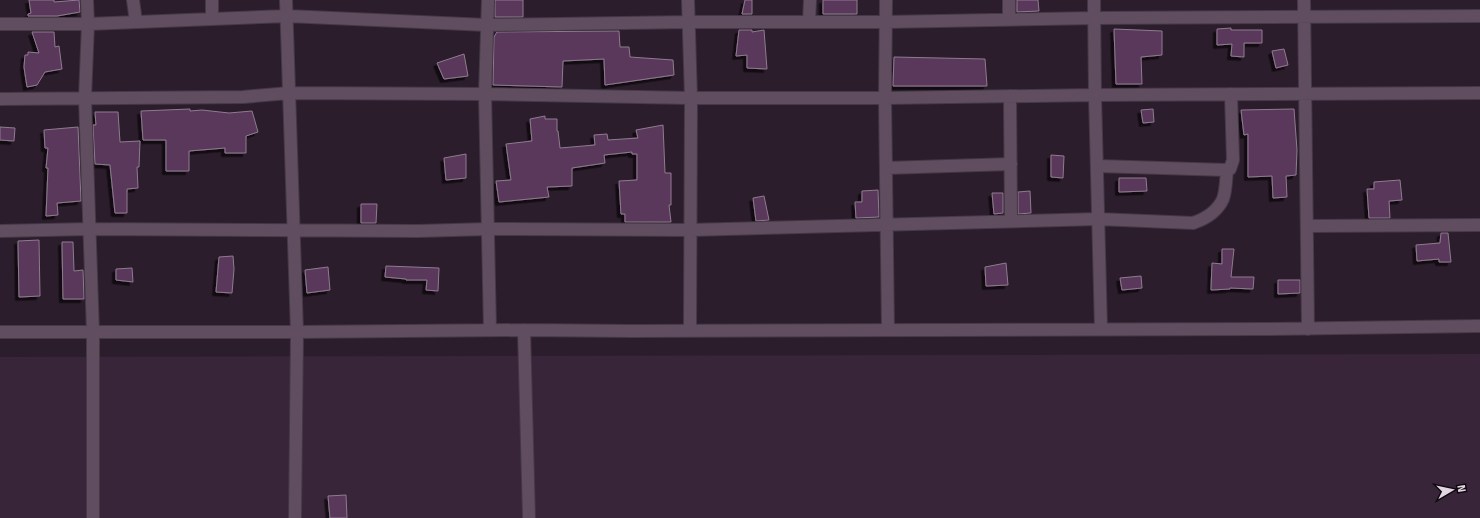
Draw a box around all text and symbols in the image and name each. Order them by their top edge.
north arrow [1432,470,1472,510]
text: N [1454,484,1468,493]

